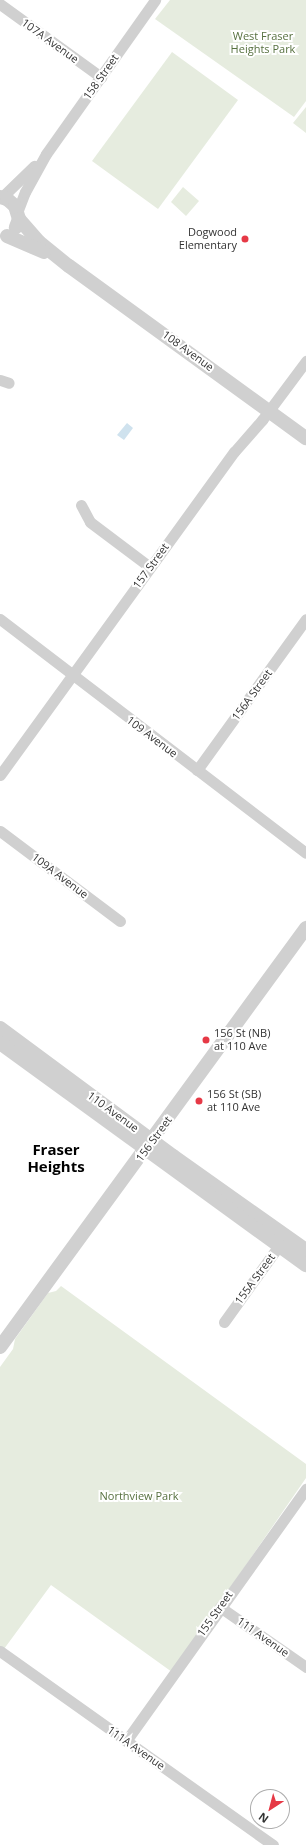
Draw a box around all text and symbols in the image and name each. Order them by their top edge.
street label: 107A Avenue [19,16,81,66]
park label: West Fraser Heights Park [231,30,295,56]
street label: 158 Street [81,52,121,102]
place label: Dogwood Elementary [179,226,237,252]
marker: Dogwood Elementary [240,234,250,244]
street label: 108 Avenue [160,328,216,374]
street label: 157 Street [130,541,172,591]
street label: 156A Street [229,667,275,723]
street label: 109 Avenue [124,714,180,760]
street label: 109A Avenue [29,851,91,901]
place label: 156 St (NB) at 110 Ave [214,1027,270,1053]
marker: 156 St (NB) at 110 Ave [201,1035,211,1045]
place label: 156 St (SB) at 110 Ave [207,1088,261,1114]
street label: 110 Avenue [85,1089,141,1135]
marker: 156 St (SB) at 110 Ave [194,1096,204,1106]
street label: 156 Street [133,1114,175,1164]
district label: Fraser Heights [27,1140,85,1175]
street label: 155A Street [232,1251,278,1307]
park label: Northview Park [100,1489,178,1503]
street label: 155 Street [195,1589,235,1639]
street label: 111 Avenue [235,1614,291,1660]
street label: 111A Avenue [105,1723,167,1773]
north arrow [250,1789,290,1829]
text: N [255,1810,271,1827]

